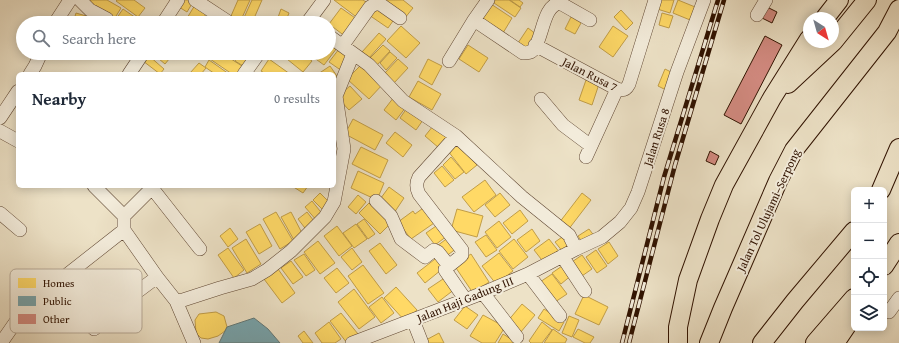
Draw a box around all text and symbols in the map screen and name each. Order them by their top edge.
north arrow [803,12,839,48]
search box [16,16,336,60]
icon: search [30,27,52,49]
text: Search here [62,28,136,49]
street label: Jalan Rusa 7 [558,52,621,95]
text: Nearby [32,86,86,111]
text: 0 results [274,89,320,108]
street label: Jalan Rusa 8 [638,106,673,170]
street label: Jalan Tol Ulujami–Serpong [731,146,804,276]
map controls [851,187,887,331]
button: + [851,187,887,223]
button: − [851,223,887,259]
button: locate [851,259,887,295]
legend [10,269,142,333]
street label: Jalan Haji Gadung III [412,272,516,327]
text: Homes [43,275,74,291]
text: Public [43,293,72,309]
button: layers [851,295,887,331]
text: Other [43,311,70,327]

